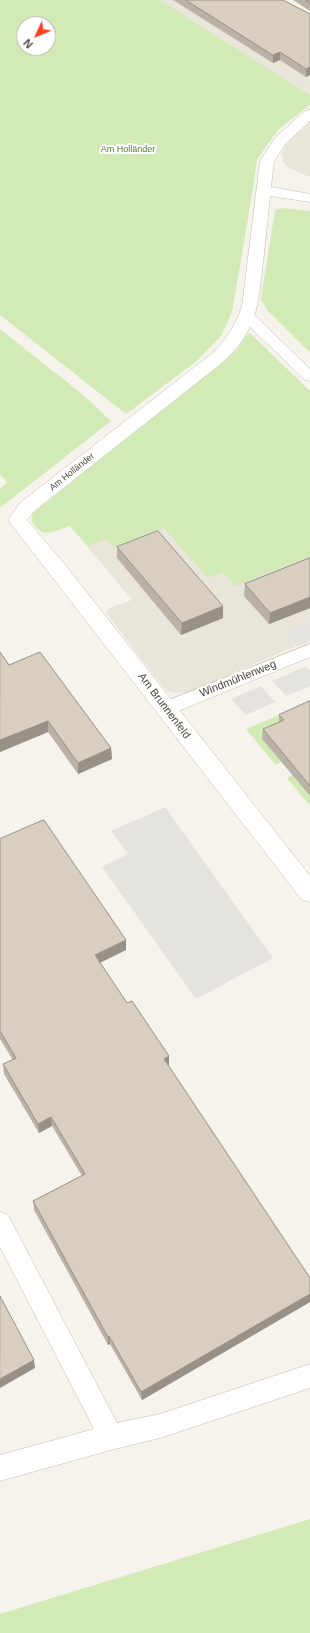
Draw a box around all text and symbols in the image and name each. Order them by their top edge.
north arrow [16,16,56,56]
text: N [21,37,35,51]
park label: Am Holländer [101,145,155,155]
street label: Am Holländer [47,451,97,493]
street label: Windmühlenweg [198,658,278,700]
street label: Am Brunnenfeld [135,671,193,741]

